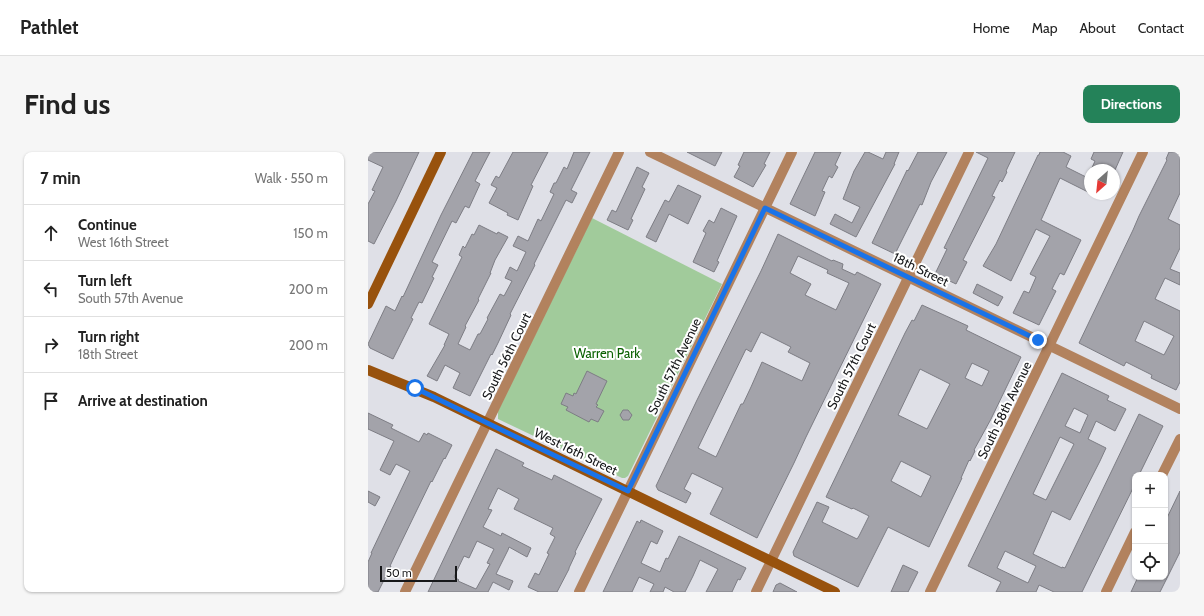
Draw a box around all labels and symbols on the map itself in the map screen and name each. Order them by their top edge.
north arrow [1084,164,1120,200]
street label: 18th Street [891,249,952,290]
street label: South 56th Court [478,309,534,402]
street label: South 57th Avenue [644,315,704,417]
street label: South 57th Court [823,320,879,412]
route end [1029,331,1047,349]
park label: Warren Park [574,345,640,361]
street label: South 58th Avenue [973,358,1035,461]
route start [406,379,424,397]
street label: West 16th Street [532,424,621,478]
scale bar [380,564,457,583]

